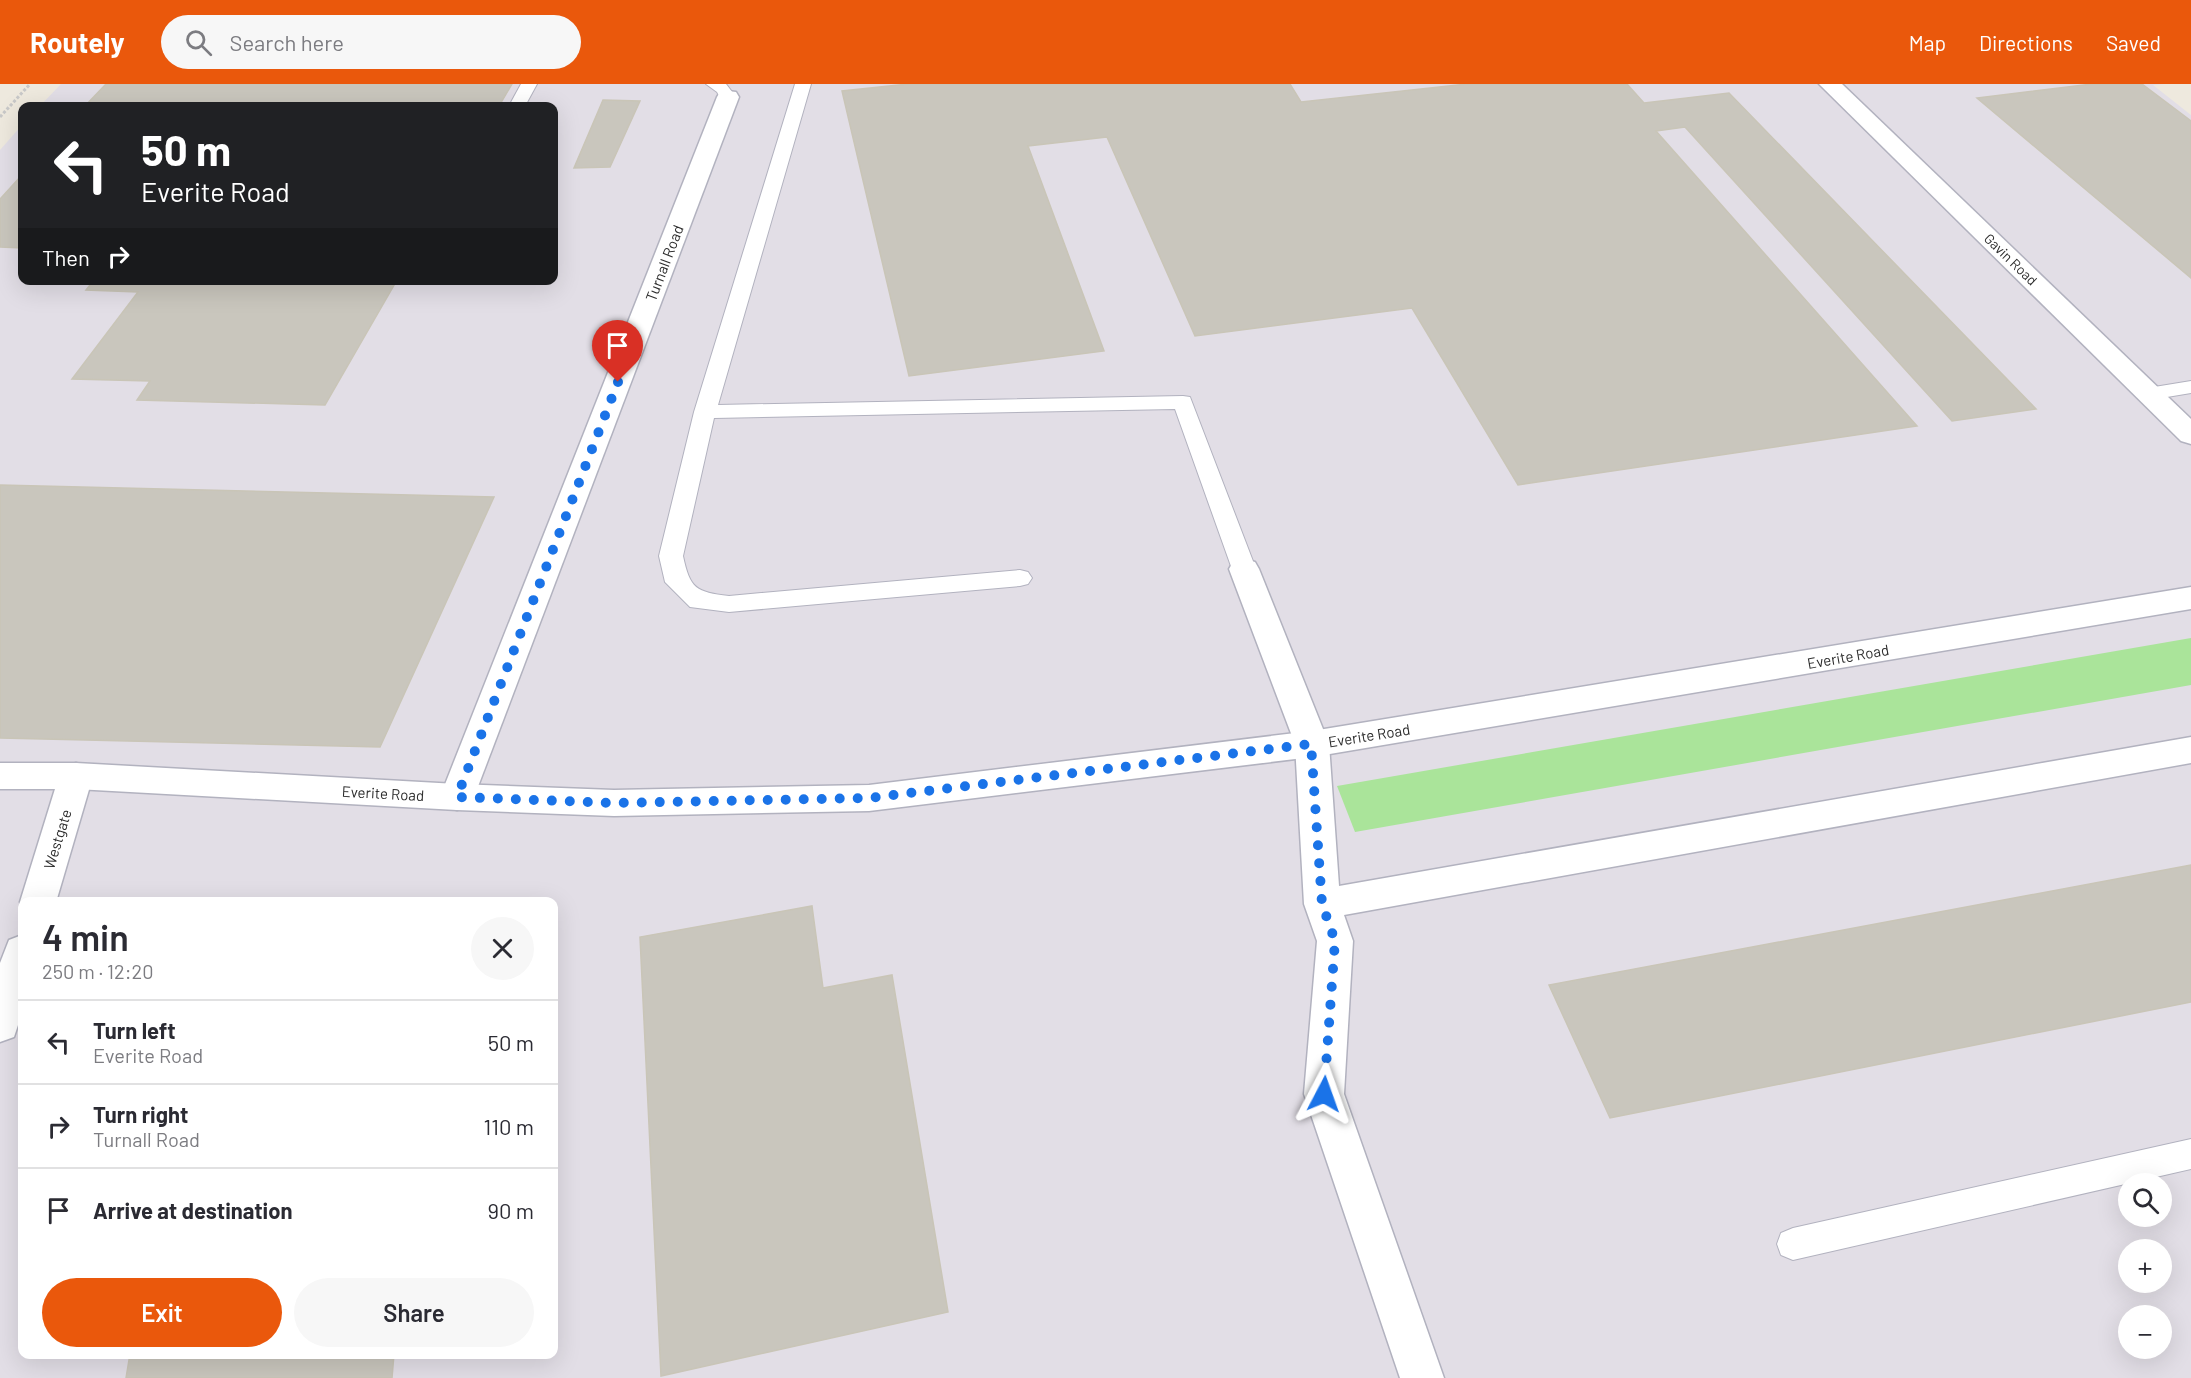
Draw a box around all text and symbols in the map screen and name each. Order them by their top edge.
search box [161,15,581,69]
text: Routely [30,25,125,59]
icon: search [182,26,215,59]
text: Search here [230,29,344,55]
text: Map [1909,30,1946,55]
text: Directions [1979,30,2073,55]
text: Saved [2106,30,2161,55]
text: 50 m [141,124,231,174]
icon: left [42,126,120,204]
text: Everite Road [141,175,290,207]
street label: Turnall Road [641,222,687,304]
street label: Gavin Road [1981,230,2041,288]
icon: right [102,240,135,273]
text: Then [42,244,90,270]
pin [592,320,643,382]
icon: arrive [601,329,634,362]
street label: Everite Road [1806,640,1890,672]
street label: Everite Road [1327,720,1411,750]
street label: Everite Road [341,782,425,804]
street label: Westgate [39,807,75,871]
text: 4 min [42,915,129,958]
button: close [471,917,534,980]
text: 250 m · 12:20 [42,959,154,983]
text: Turn left [93,1017,176,1043]
icon: left [42,1026,75,1059]
text: 50 m [488,1029,534,1055]
text: Everite Road [93,1043,203,1067]
position arrow [1292,1062,1356,1126]
text: Turn right [93,1101,188,1127]
icon: right [42,1110,75,1143]
text: 110 m [484,1113,534,1139]
text: Turnall Road [93,1127,200,1151]
map controls [2118,1173,2172,1359]
button: search [2118,1173,2172,1227]
icon: arrive [42,1194,75,1227]
text: Arrive at destination [93,1197,292,1223]
text: 90 m [488,1197,534,1223]
button: + [2118,1239,2172,1293]
button: Exit [42,1278,282,1347]
button: Share [294,1278,534,1347]
button: − [2118,1305,2172,1359]

